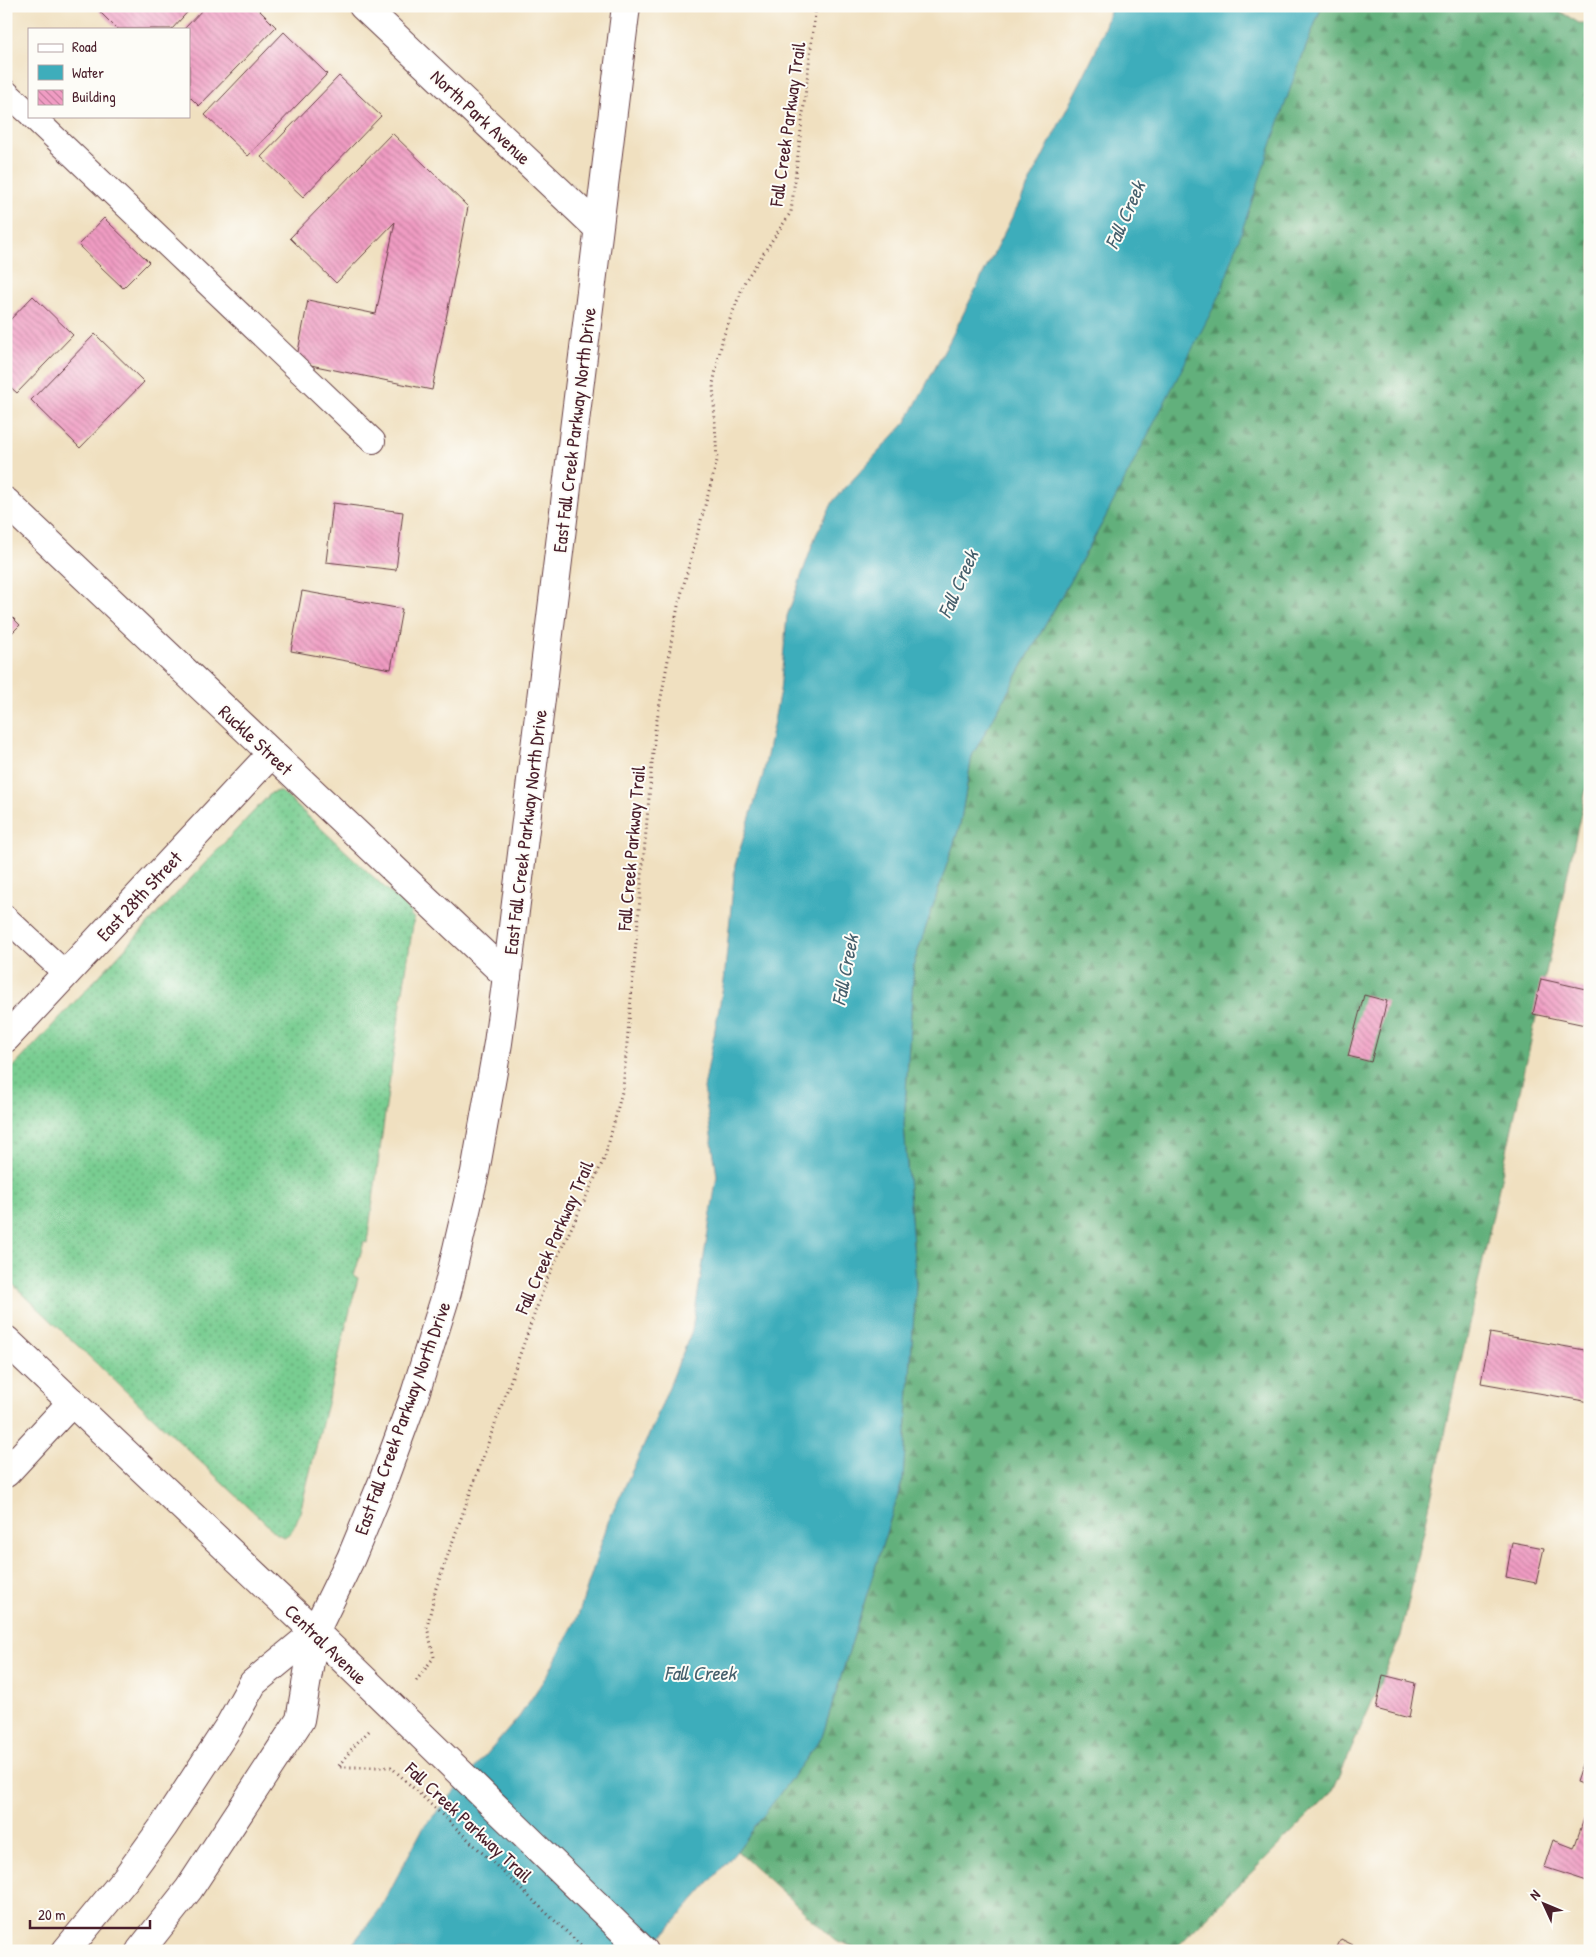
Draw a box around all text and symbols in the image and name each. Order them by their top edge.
legend [28,28,190,118]
text: Road [72,36,97,57]
street label: Fall Creek Parkway Trail [762,39,812,209]
text: Water [72,62,104,83]
street label: North Park Avenue [425,64,537,171]
text: Building [72,86,116,107]
water label: Fall Creek [1098,175,1152,253]
street label: East Fall Creek Parkway North Drive [546,306,602,554]
water label: Fall Creek [931,544,985,622]
street label: Ruckle Street [213,699,299,781]
street label: East Fall Creek Parkway North Drive [497,708,553,956]
street label: Fall Creek Parkway Trail [611,763,651,933]
street label: East 28th Street [91,845,188,947]
water label: Fall Creek [824,931,865,1008]
street label: Fall Creek Parkway Trail [508,1155,600,1319]
street label: East Fall Creek Parkway North Drive [348,1297,457,1538]
street label: Central Avenue [279,1598,373,1690]
water label: Fall Creek [664,1659,737,1686]
street label: Fall Creek Parkway Trail [399,1755,539,1889]
north arrow [1518,1880,1568,1930]
text: N [1525,1885,1544,1904]
scale bar [30,1897,150,1929]
text: 20 m [38,1904,65,1925]

